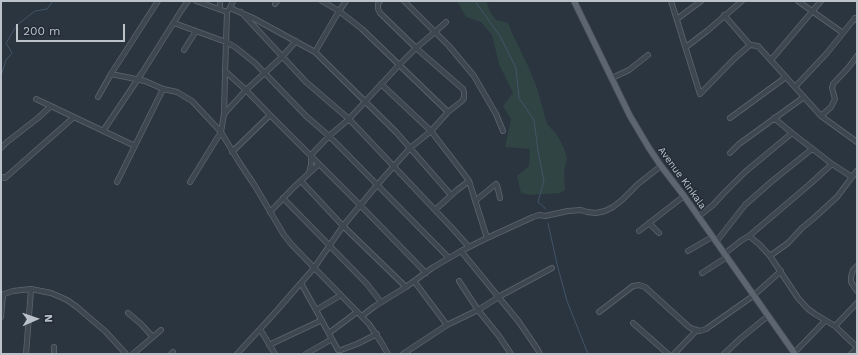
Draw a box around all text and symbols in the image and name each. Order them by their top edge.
scale bar [18,16,127,42]
text: 200 m [23,24,60,38]
street label: Avenue Kinkala [655,144,709,212]
north arrow [16,299,56,339]
text: N [42,314,55,323]

